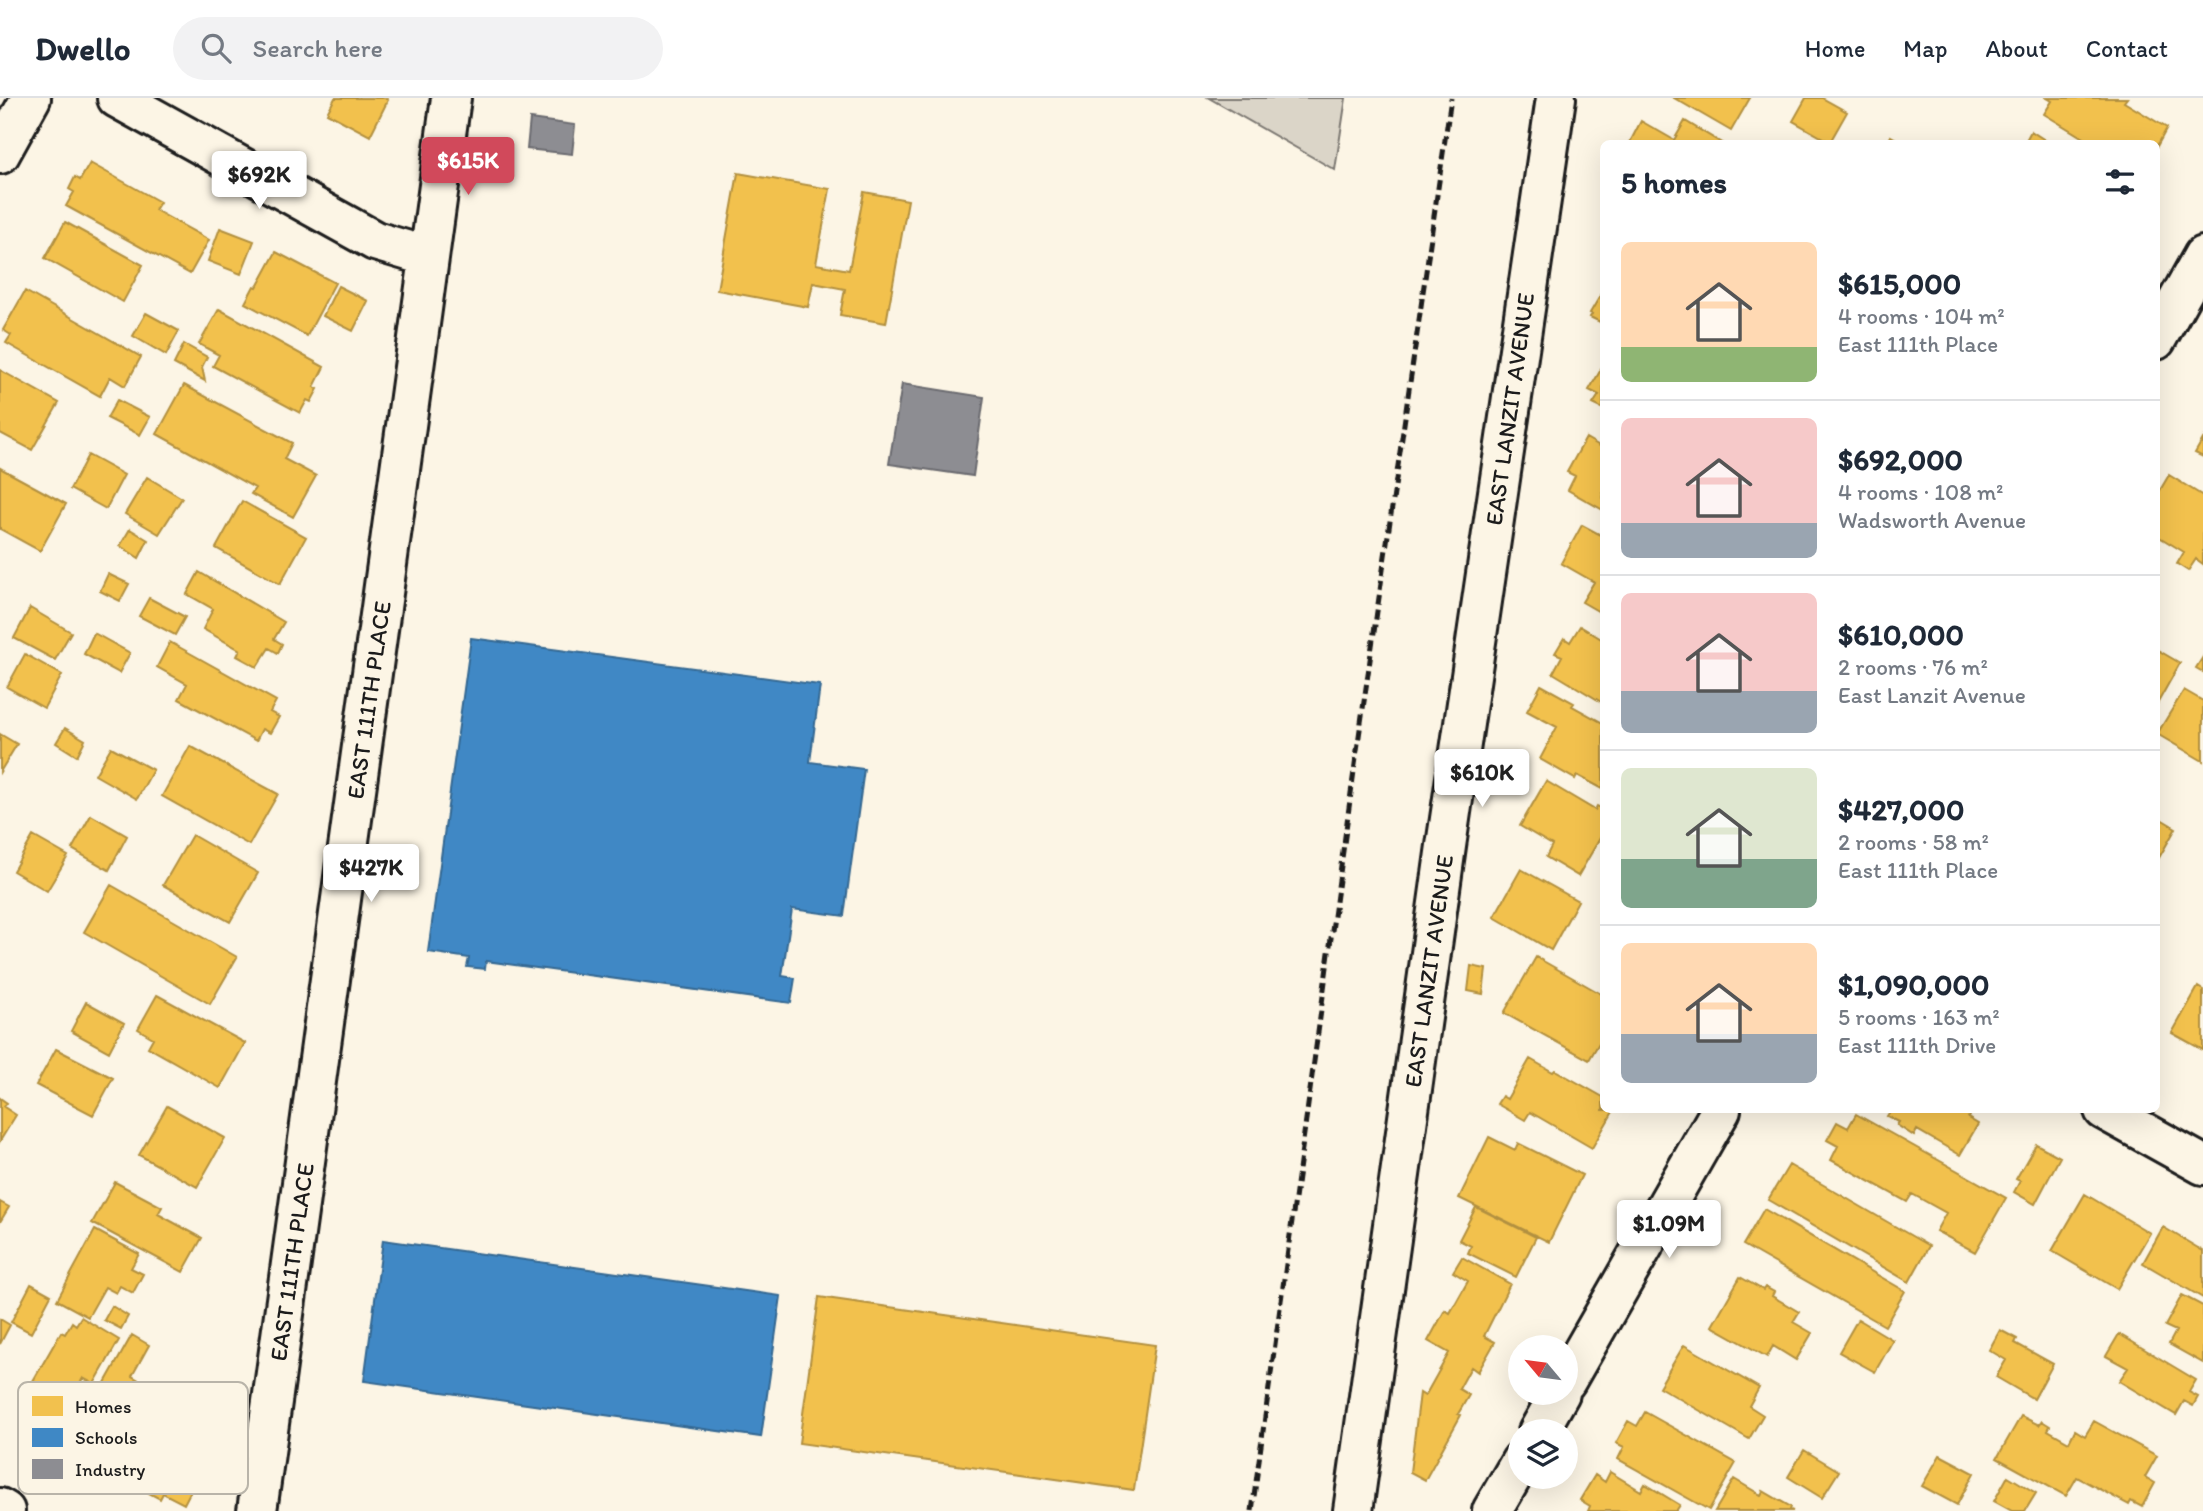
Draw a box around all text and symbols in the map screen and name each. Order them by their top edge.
search box [173,17,663,80]
text: Dwello [35,29,131,68]
icon: search [197,29,235,67]
text: Search here [253,32,383,64]
text: Home [1805,34,1865,63]
text: Map [1903,34,1947,63]
text: About [1985,34,2048,63]
text: Contact [2086,34,2168,63]
pin: $615K [419,138,517,197]
text: $615K [437,146,499,174]
pin: $692K [210,152,308,211]
text: $692K [228,160,290,188]
icon: filters [2101,163,2139,201]
text: 5 homes [1621,164,1727,201]
text: $615,000 [1838,265,1961,302]
icon: home [1677,270,1761,354]
street label: EAST LANZIT AVENUE [1479,291,1540,527]
text: 4 rooms · 104 m² [1838,302,2005,330]
text: East 111th Place [1838,330,1998,358]
text: $692,000 [1838,441,1963,478]
icon: home [1677,446,1761,530]
text: 4 rooms · 108 m² [1838,478,2003,506]
text: Wadsworth Avenue [1838,506,2026,534]
street label: EAST 111TH PLACE [340,599,397,801]
text: $610,000 [1838,616,1964,653]
icon: home [1677,621,1761,705]
text: 2 rooms · 76 m² [1838,653,1988,681]
text: East Lanzit Avenue [1838,681,2026,709]
pin: $610K [1433,750,1531,809]
text: $610K [1450,758,1514,786]
text: $427,000 [1838,791,1964,828]
icon: home [1677,796,1761,880]
text: 2 rooms · 58 m² [1838,828,1989,856]
pin: $427K [322,844,420,904]
text: $427K [339,853,403,881]
street label: EAST LANZIT AVENUE [1398,853,1459,1089]
text: East 111th Place [1838,856,1998,884]
text: $1,090,000 [1838,966,1989,1003]
icon: home [1677,971,1761,1055]
text: 5 rooms · 163 m² [1838,1003,2000,1031]
text: East 111th Drive [1838,1031,1996,1059]
street label: EAST 111TH PLACE [263,1161,320,1363]
pin: $1.09M [1612,1200,1726,1260]
text: $1.09M [1633,1209,1705,1237]
north arrow [1508,1335,1578,1405]
map controls [1508,1335,1578,1489]
legend [18,1382,248,1494]
text: Homes [75,1395,131,1418]
button: layers [1508,1419,1578,1489]
text: Schools [75,1426,138,1449]
text: Industry [75,1458,145,1481]

